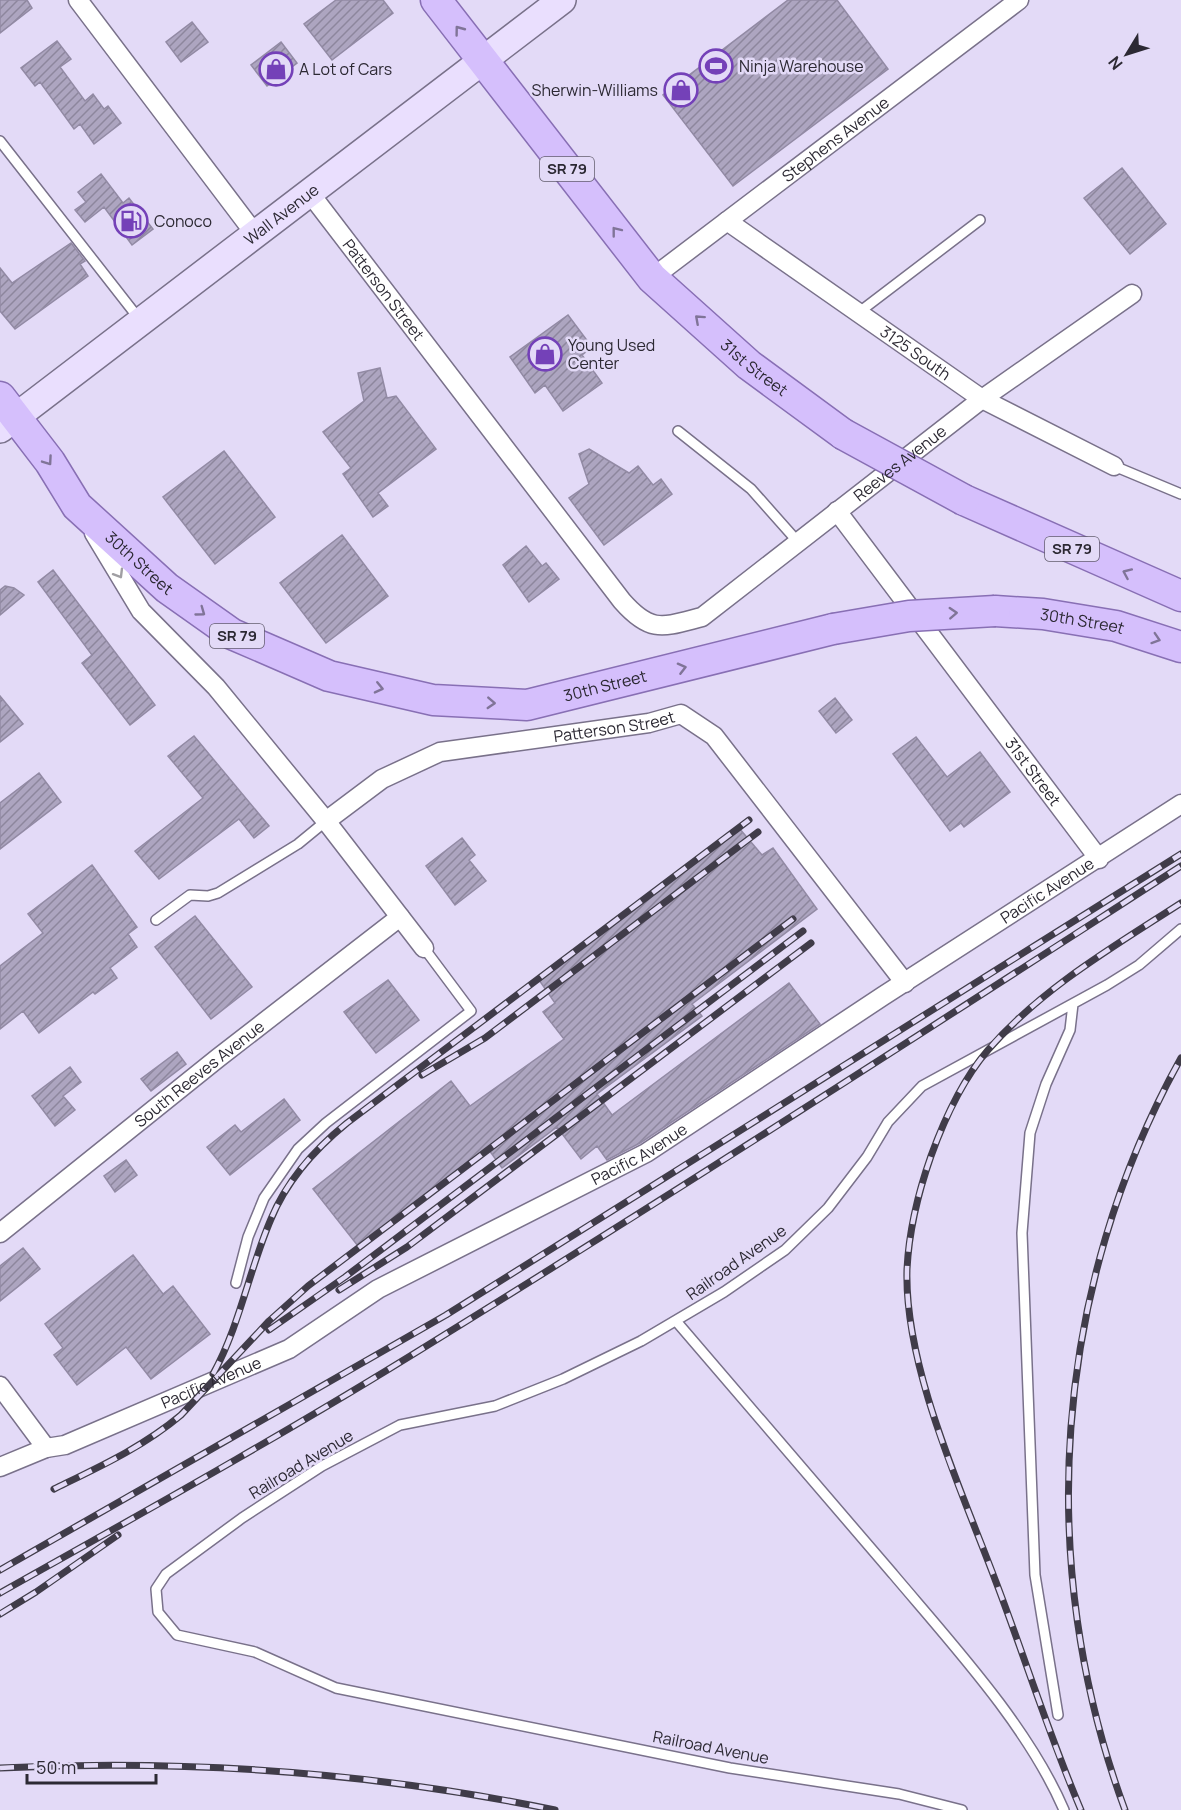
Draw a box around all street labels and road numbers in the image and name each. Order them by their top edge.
street label: Stephens Avenue [777,91,893,187]
road number: SR 79 [540,157,594,181]
street label: Wall Avenue [239,179,323,250]
street label: Patterson Street [338,234,430,345]
street label: 3125 South [876,320,955,385]
street label: 31st Street [716,334,792,401]
street label: Reeves Avenue [849,420,951,506]
street label: 30th Street [101,526,177,600]
road number: SR 79 [1045,537,1099,561]
street label: 30th Street [1039,603,1127,639]
road number: SR 79 [210,624,264,648]
street label: 30th Street [561,665,649,707]
street label: Patterson Street [552,705,677,747]
street label: 31st Street [1000,733,1066,810]
street label: Pacific Avenue [996,852,1098,929]
street label: South Reeves Avenue [130,1015,269,1132]
street label: Pacific Avenue [587,1118,691,1190]
street label: Railroad Avenue [681,1219,791,1305]
street label: Pacific Avenue [158,1351,265,1414]
street label: Railroad Avenue [245,1424,357,1504]
street label: Railroad Avenue [651,1725,771,1769]

